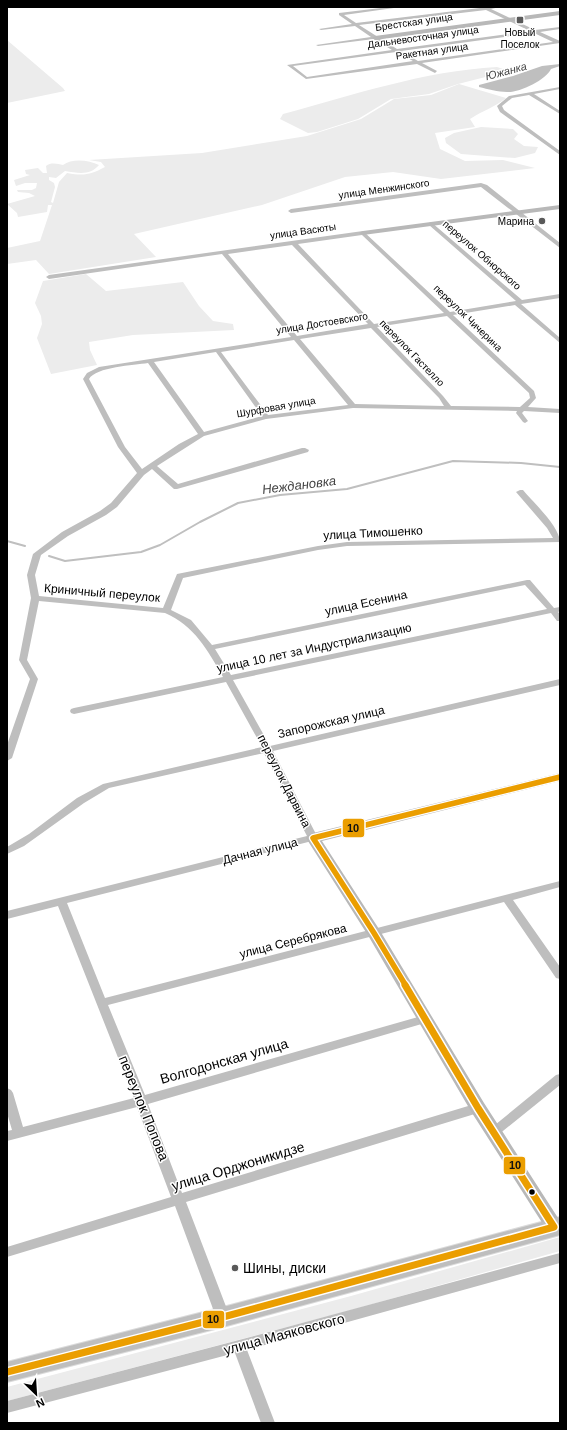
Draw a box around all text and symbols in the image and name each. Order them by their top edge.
street label: Брестская улица [375,11,454,33]
marker: Новый Поселок [515,15,525,25]
street label: Дальневосточная улица [367,24,480,50]
place label: Новый Поселок [501,27,540,50]
street label: Ракетная улица [395,40,469,62]
water label: Южанка [484,60,528,82]
street label: улица Менжинского [338,177,431,201]
place label: Марина [498,216,534,227]
marker: Марина [537,216,547,226]
street label: переулок Обнорского [441,218,524,292]
street label: улица Васюты [269,221,337,241]
street label: переулок Чичерина [432,283,505,354]
street label: улица Достоевского [275,310,369,336]
street label: переулок Гастелло [378,318,447,389]
street label: Шурфовая улица [236,395,317,419]
water label: Неждановка [261,473,337,497]
street label: улица Тимошенко [323,523,423,543]
street label: Криничный переулок [43,581,161,605]
street label: улица Есенина [324,587,409,619]
street label: улица 10 лет за Индустриализацию [215,620,413,676]
street label: Запорожская улица [276,703,386,741]
street label: переулок Дарвина [255,732,314,830]
line badge: 10 [342,818,365,838]
text: 10 [347,822,359,834]
street label: Дачная улица [221,835,299,867]
street label: улица Серебрякова [238,921,348,961]
street label: Волгодонская улица [158,1035,290,1087]
street label: переулок Попова [116,1053,172,1163]
street label: улица Орджоникидзе [170,1138,306,1194]
line badge: 10 [503,1156,526,1175]
text: 10 [509,1159,521,1171]
unlabelled marker [527,1187,537,1197]
place label: Шины, диски [243,1260,326,1276]
marker: Шины, диски [230,1263,240,1273]
line badge: 10 [202,1310,225,1329]
street label: улица Маяковского [222,1310,346,1358]
text: 10 [207,1313,219,1325]
north arrow [16,1374,56,1414]
text: N [34,1396,46,1410]

